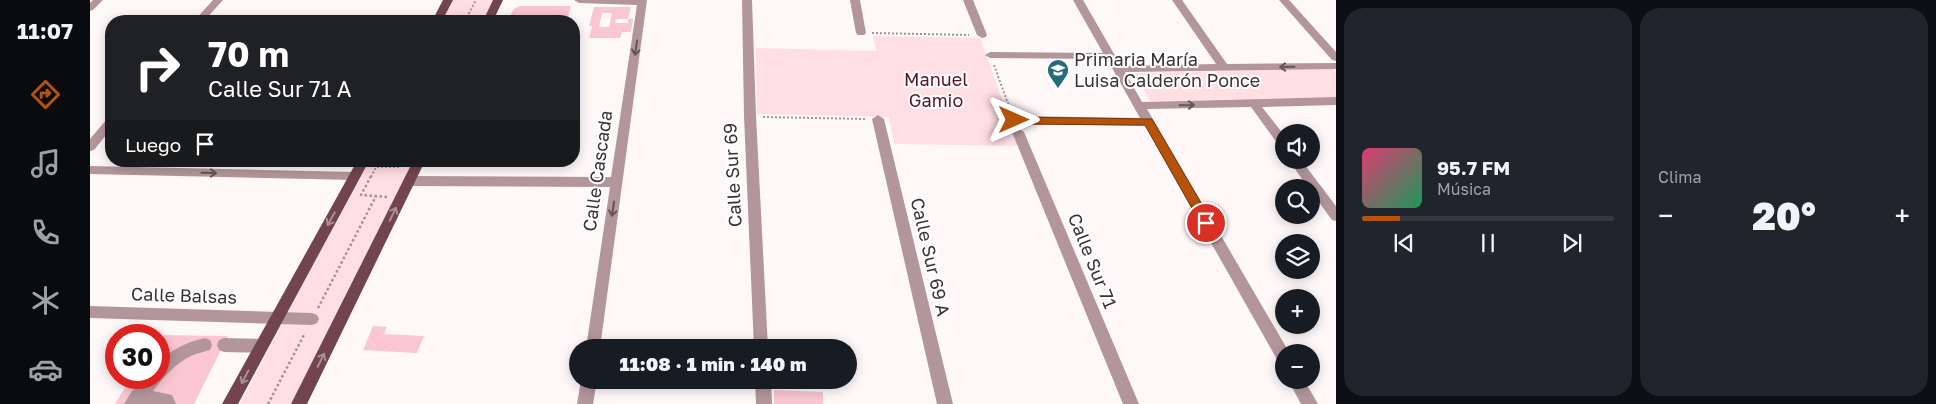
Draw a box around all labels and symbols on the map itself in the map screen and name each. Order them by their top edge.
one-way arrow [630,40,640,56]
place label: Primaria María Luisa Calderón Ponce [1074,48,1260,91]
school or university icon: Primaria María Luisa Calderón Ponce [1046,58,1070,89]
one-way arrow [1280,62,1296,72]
park label: Manuel Gamio [904,68,968,111]
position arrow [987,93,1039,145]
one-way arrow [1179,100,1195,109]
street label: Calle Cascada [578,109,616,233]
street label: Calle Sur 69 [718,122,746,228]
one-way arrow [200,168,216,178]
street label: Calle Sur 69 A [907,195,955,318]
one-way arrow [608,201,618,217]
pin [1185,202,1227,244]
one-way arrow [388,207,398,222]
street label: Calle Sur 71 [1064,210,1122,312]
one-way arrow [326,211,336,226]
street label: Calle Balsas [131,282,237,308]
speed limit sign: 30 [105,324,170,389]
one-way arrow [317,353,326,368]
one-way arrow [240,369,250,384]

